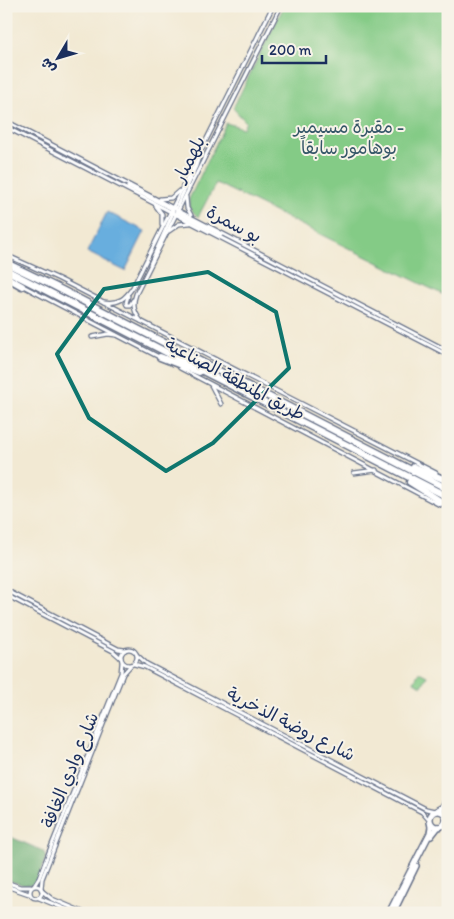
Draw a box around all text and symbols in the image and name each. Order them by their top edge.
north arrow [32,32,82,82]
scale bar [262,32,325,64]
text: 200 m [269,41,312,59]
text: ش [37,54,60,77]
park label: مقبرة مسيمير - بوهامور سابقاً [292,116,404,159]
street label: بلهمبار [167,132,210,188]
street label: بو سمرة [203,200,265,248]
street label: طريق المنطقة الصناعية [161,333,309,425]
street label: شارع روضة الذخرية [223,682,359,767]
street label: شارع وادي الغافة [37,709,105,832]

